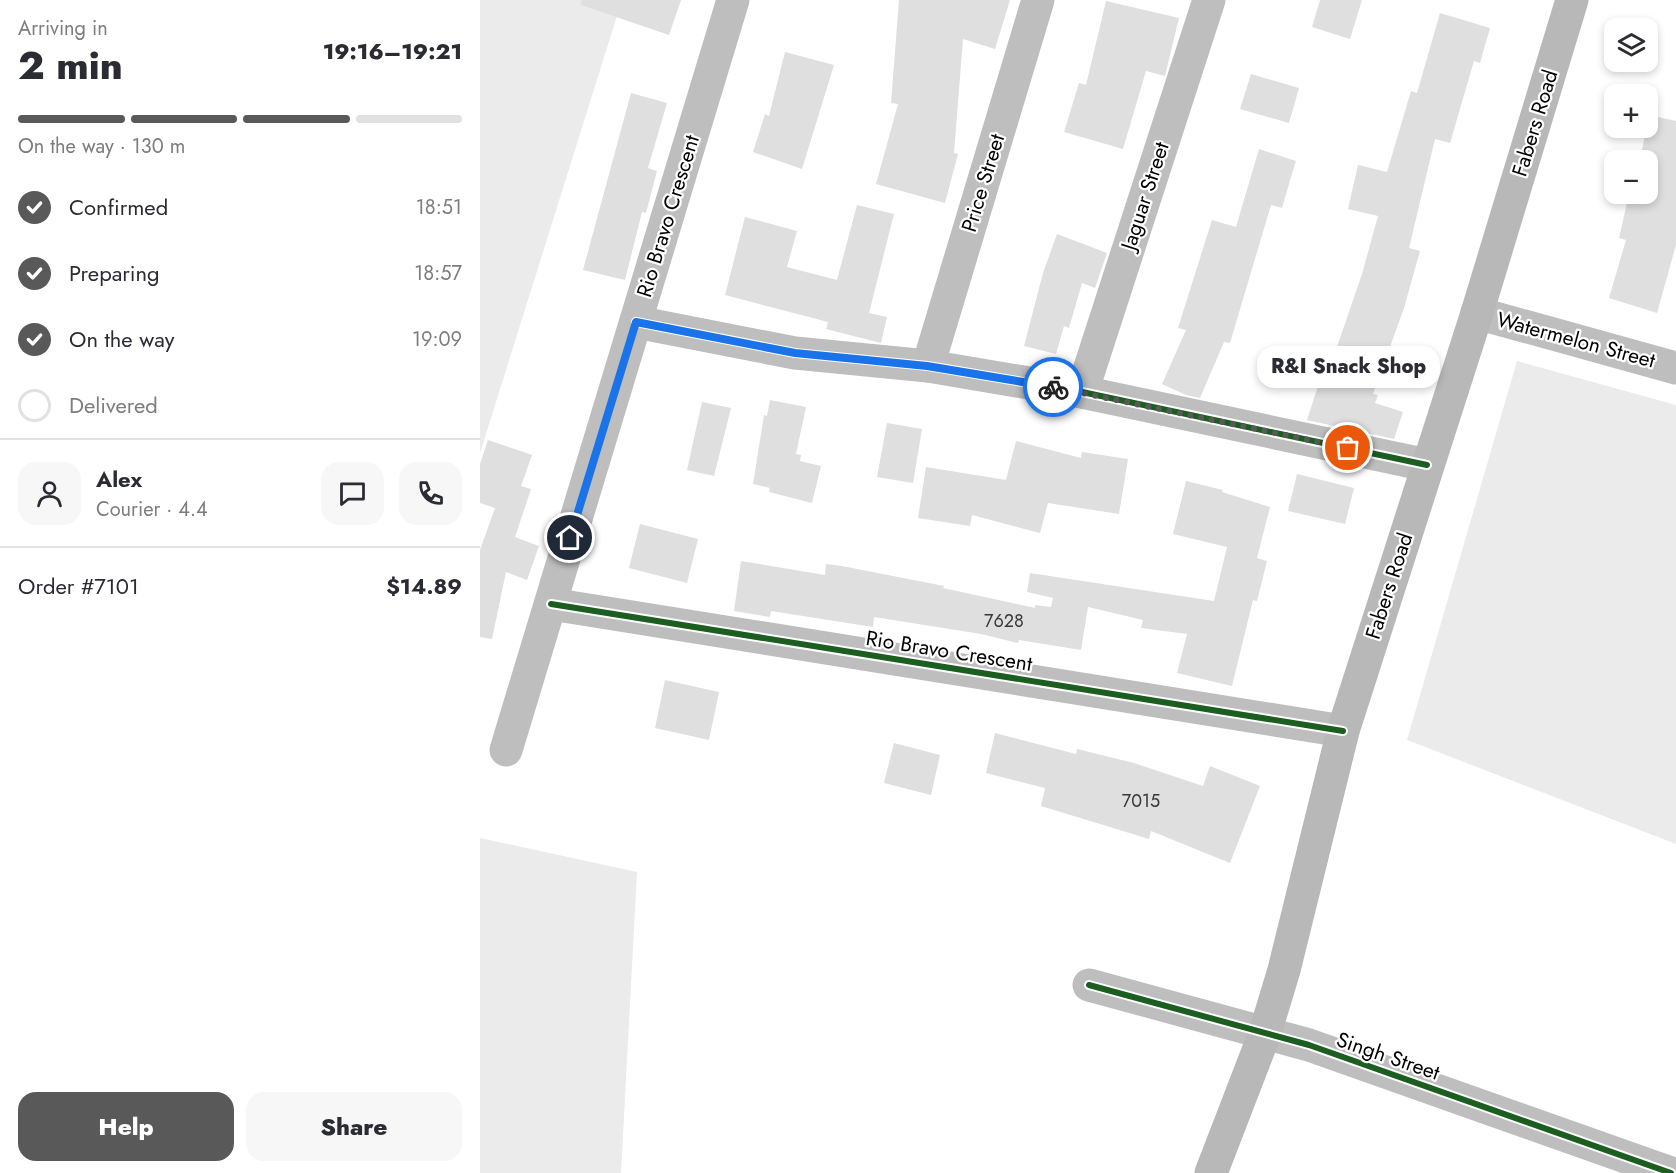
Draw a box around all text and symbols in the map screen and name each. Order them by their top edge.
text: Arriving in [18,14,108,43]
map controls [1604,18,1658,204]
button: layers [1604,18,1658,72]
text: 19:16–19:21 [323,35,462,67]
text: 2 min [18,37,123,94]
street label: Fabers Road [1505,66,1565,180]
button: + [1604,84,1658,138]
street label: Price Street [954,130,1012,236]
street label: Rio Bravo Crescent [629,131,707,301]
text: On the way · 130 m [18,132,185,161]
street label: Jaguar Street [1113,138,1177,257]
button: − [1604,150,1658,204]
icon: check [18,191,51,224]
text: Confirmed [69,191,168,223]
text: 18:51 [416,193,462,222]
icon: check [18,257,51,290]
text: Preparing [69,257,160,289]
text: 18:57 [414,259,462,288]
street label: Watermelon Street [1494,304,1658,376]
icon: check [18,323,51,356]
text: On the way [69,323,174,355]
text: 19:09 [412,325,462,354]
callout: R&I Snack Shop [1256,346,1440,388]
text: R&I Snack Shop [1271,352,1426,381]
courier [1023,357,1083,417]
icon: bike [1037,371,1070,404]
text: Delivered [69,389,158,421]
pin [1322,422,1373,473]
icon: bag [1331,431,1364,464]
button: person [18,462,81,525]
button: chat [321,462,384,525]
button: phone [399,462,462,525]
text: Alex [96,463,142,495]
text: Courier · 4.4 [96,495,208,524]
pin [544,512,595,563]
icon: home [553,521,586,554]
street label: Fabers Road [1358,529,1420,643]
text: Order #7101 [18,570,139,602]
text: $14.89 [386,570,462,602]
house number: 7628 [984,608,1024,634]
street label: Rio Bravo Crescent [864,623,1034,679]
house number: 7015 [1122,788,1160,814]
street label: Singh Street [1332,1024,1444,1088]
button: Help [18,1092,234,1161]
button: Share [246,1092,462,1161]

